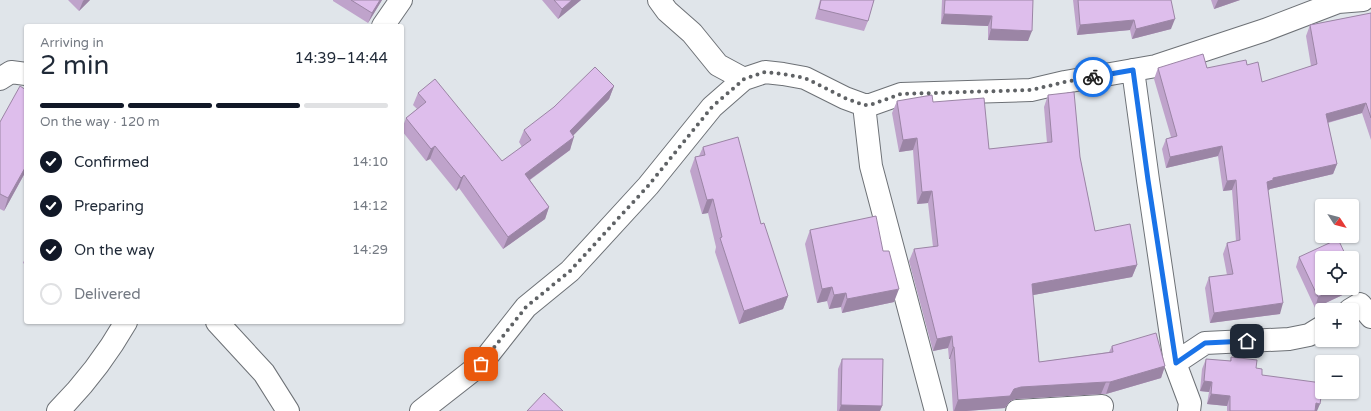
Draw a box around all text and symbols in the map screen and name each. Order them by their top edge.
text: Arriving in [40,35,104,51]
text: 14:39–14:44 [295,49,388,67]
text: 2 min [40,50,109,81]
courier [1073,57,1113,97]
icon: bike [1082,66,1104,88]
text: On the way · 120 m [40,114,160,130]
icon: check [40,151,62,173]
text: Confirmed [74,153,149,171]
text: 14:10 [352,154,388,170]
icon: check [40,195,62,217]
text: Preparing [74,197,144,215]
text: 14:12 [352,198,388,214]
north arrow [1315,199,1359,243]
map controls [1315,199,1359,399]
icon: check [40,239,62,261]
text: On the way [74,241,154,259]
text: 14:29 [352,242,388,258]
button: locate [1315,251,1359,295]
text: Delivered [74,285,141,303]
button: + [1315,303,1359,347]
pin [1230,324,1264,358]
icon: home [1236,330,1258,352]
pin [464,347,498,381]
icon: bag [470,353,492,375]
button: − [1315,355,1359,399]

